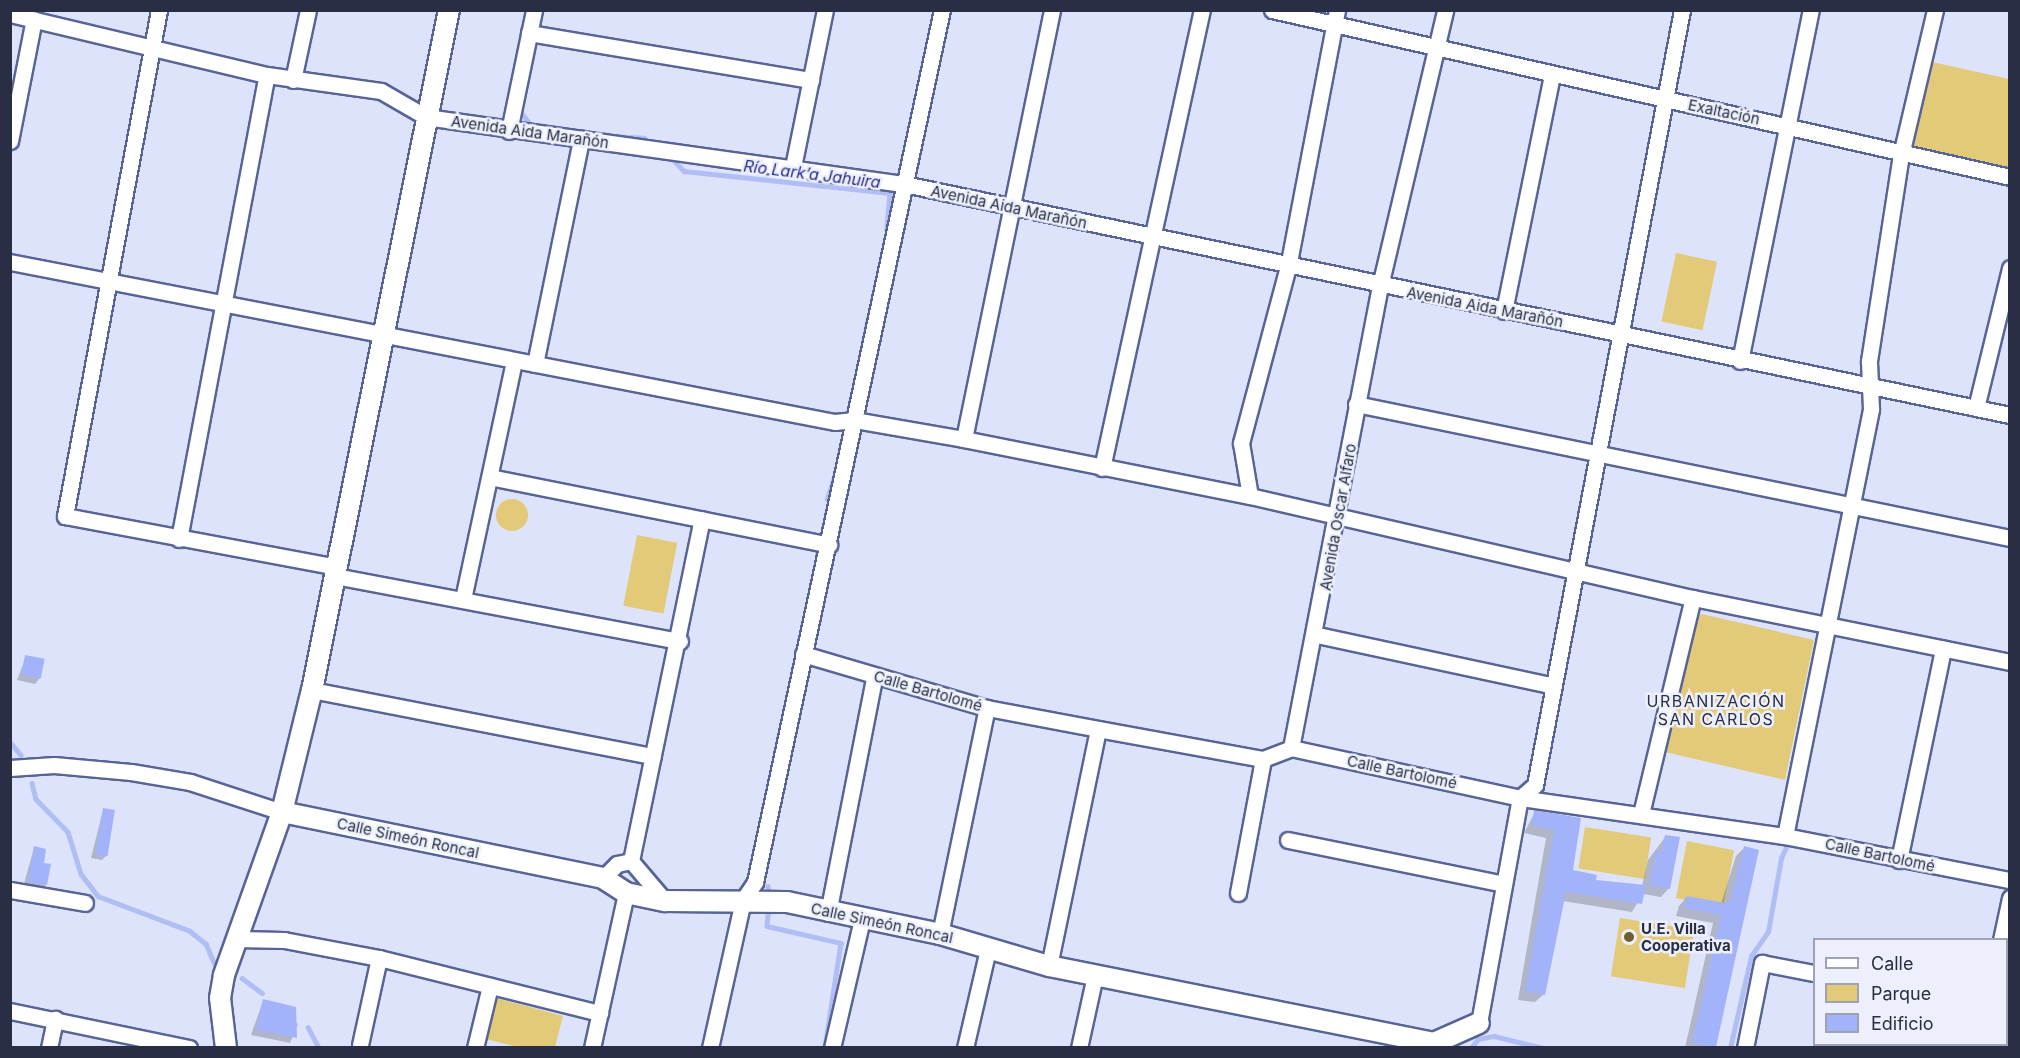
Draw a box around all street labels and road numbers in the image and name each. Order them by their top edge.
street label: Exaltación [1686,96,1762,128]
street label: Avenida Aida Marañón [450,112,610,152]
street label: Avenida Aida Marañón [929,182,1089,232]
street label: Avenida Aida Marañón [1405,283,1565,331]
street label: Avenida Oscar Alfaro [1316,442,1360,592]
street label: Calle Bartolomé [872,667,984,715]
street label: Calle Bartolomé [1345,752,1459,792]
street label: Calle Simeón Roncal [335,814,481,862]
street label: Calle Bartolomé [1823,835,1937,875]
street label: Calle Simeón Roncal [809,899,955,947]

